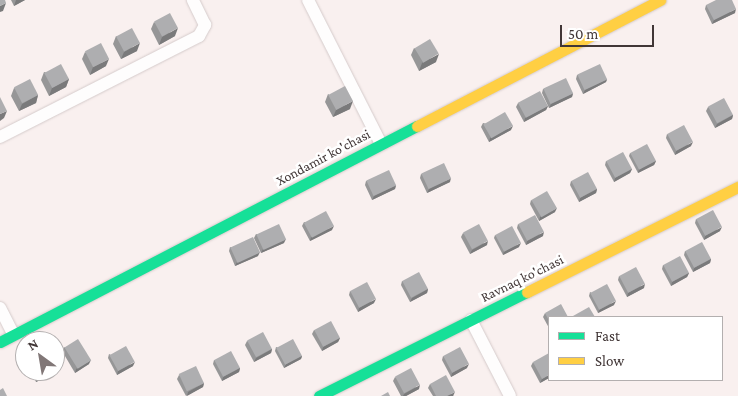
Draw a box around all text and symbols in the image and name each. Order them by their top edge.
scale bar [563,15,657,47]
text: 50 m [568,26,598,42]
street label: Xondamir ko'chasi [273,125,373,189]
street label: Ravnaq ko'chasi [478,251,566,305]
legend [548,316,723,381]
text: Fast [595,328,620,344]
north arrow [15,331,65,381]
text: N [24,335,41,353]
text: Slow [595,353,624,369]

